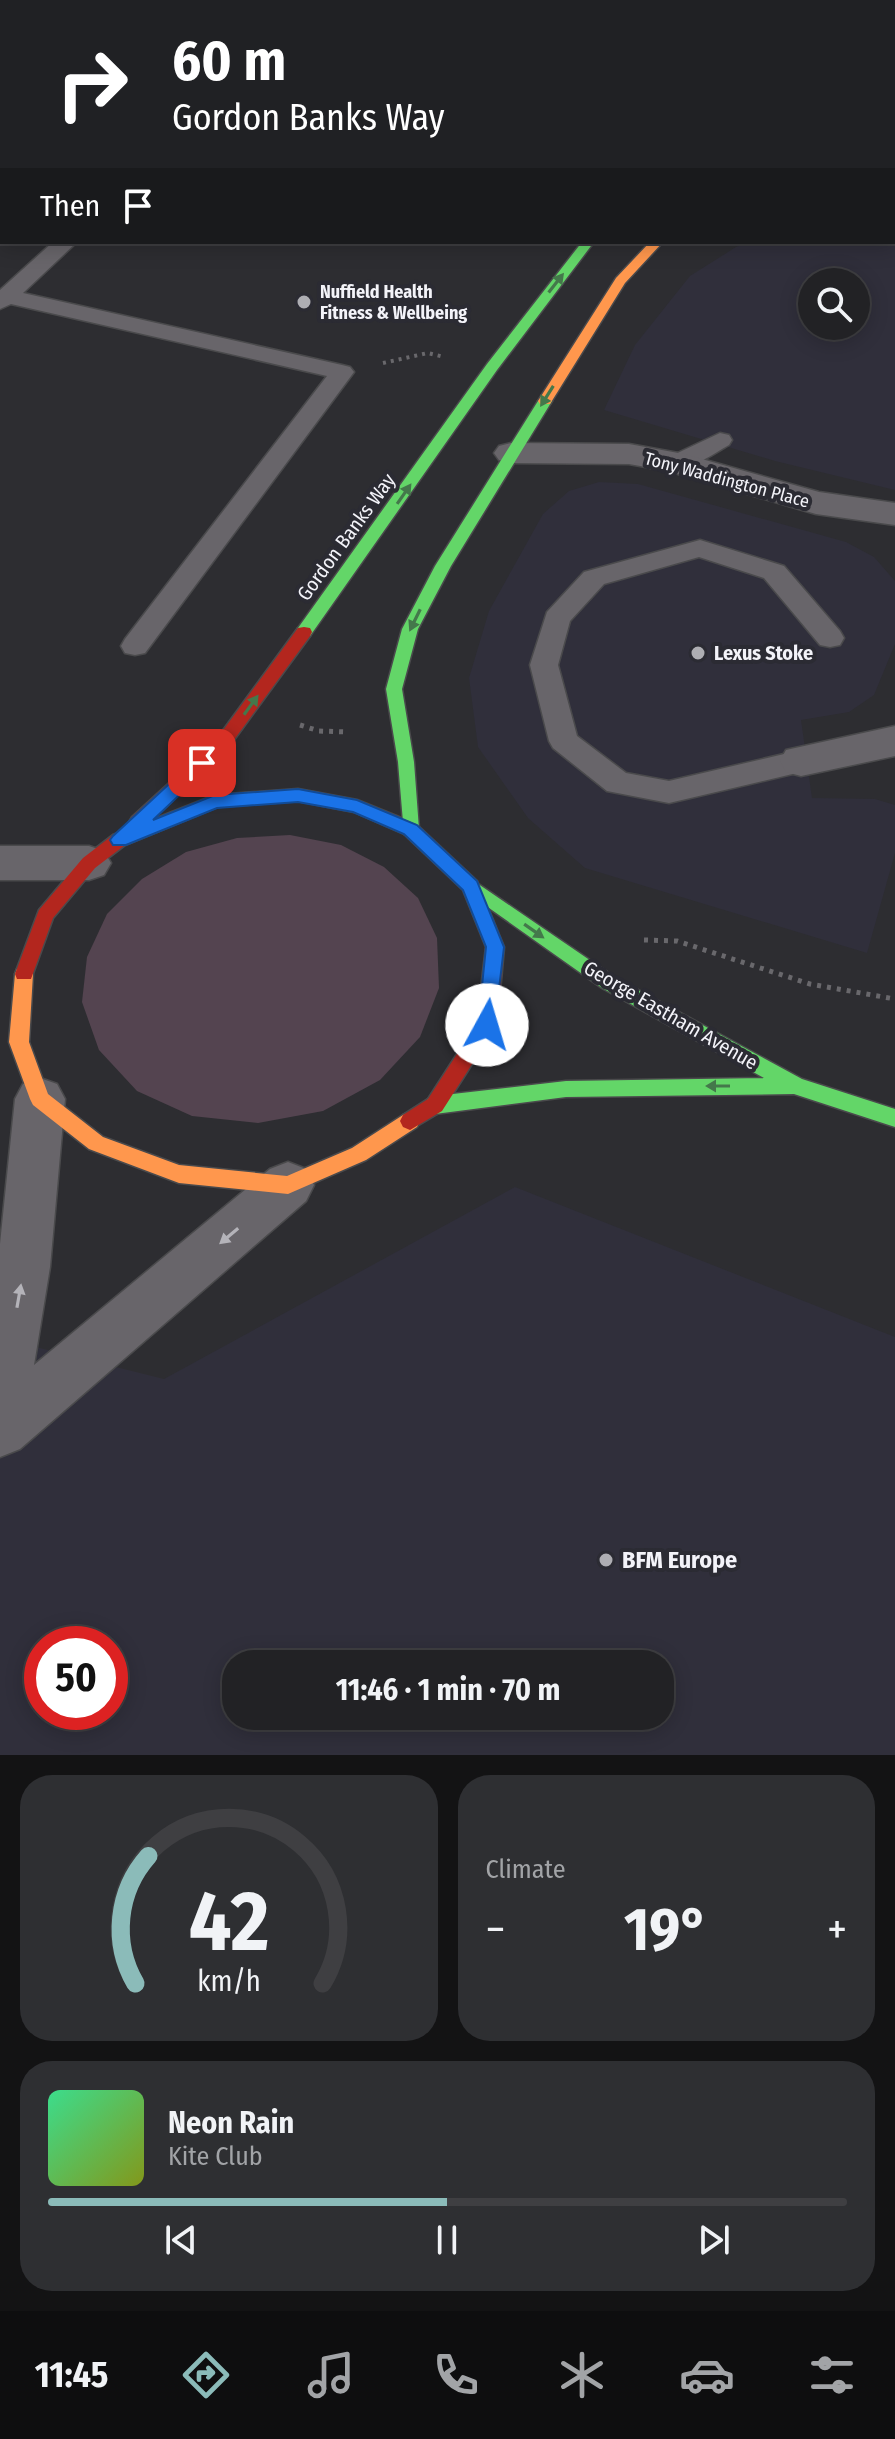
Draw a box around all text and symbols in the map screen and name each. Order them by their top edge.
text: 60 m [172,28,286,95]
icon: right [40,32,144,136]
text: Gordon Banks Way [172,96,445,140]
icon: arrive [116,184,160,228]
text: Then [40,188,100,224]
map controls [798,268,870,340]
button: search [798,268,870,340]
one-way arrow [547,273,563,294]
place label: Nuffield Health Fitness & Wellbeing [320,281,467,324]
marker: Nuffield Health Fitness & Wellbeing [295,293,313,311]
one-way arrow [541,385,555,407]
street label: Tony Waddington Place [642,447,812,513]
street label: Gordon Banks Way [292,469,400,605]
one-way arrow [396,484,411,505]
one-way arrow [408,609,422,632]
place label: Lexus Stoke [714,641,813,665]
marker: Lexus Stoke [689,644,707,662]
one-way arrow [243,695,259,715]
pin [168,729,236,797]
icon: arrive [180,741,224,785]
one-way arrow [524,923,545,938]
street label: George Eastham Avenue [580,955,762,1075]
position arrow [445,983,529,1067]
one-way arrow [705,1080,730,1092]
one-way arrow [219,1227,239,1244]
one-way arrow [13,1283,26,1308]
place label: BFM Europe [622,1546,737,1574]
marker: BFM Europe [597,1551,615,1569]
speed limit sign: 50 [24,1626,128,1730]
text: 11:46 · 1 min · 70 m [336,1672,560,1708]
text: Climate [486,1854,566,1885]
text: 42 [189,1872,269,1972]
text: 19° [624,1894,708,1966]
text: − [486,1903,505,1956]
text: + [827,1903,847,1956]
text: km/h [197,1964,261,1999]
text: Neon Rain [168,2105,294,2141]
text: Kite Club [168,2141,263,2172]
icon: previous [159,2218,203,2262]
icon: pause [425,2218,469,2262]
icon: next [692,2218,736,2262]
icon: directions [178,2347,234,2403]
icon: music [303,2347,359,2403]
icon: phone [428,2347,484,2403]
icon: climate [554,2347,610,2403]
icon: car [679,2347,735,2403]
icon: filters [804,2347,860,2403]
text: 11:45 [35,2353,108,2397]

